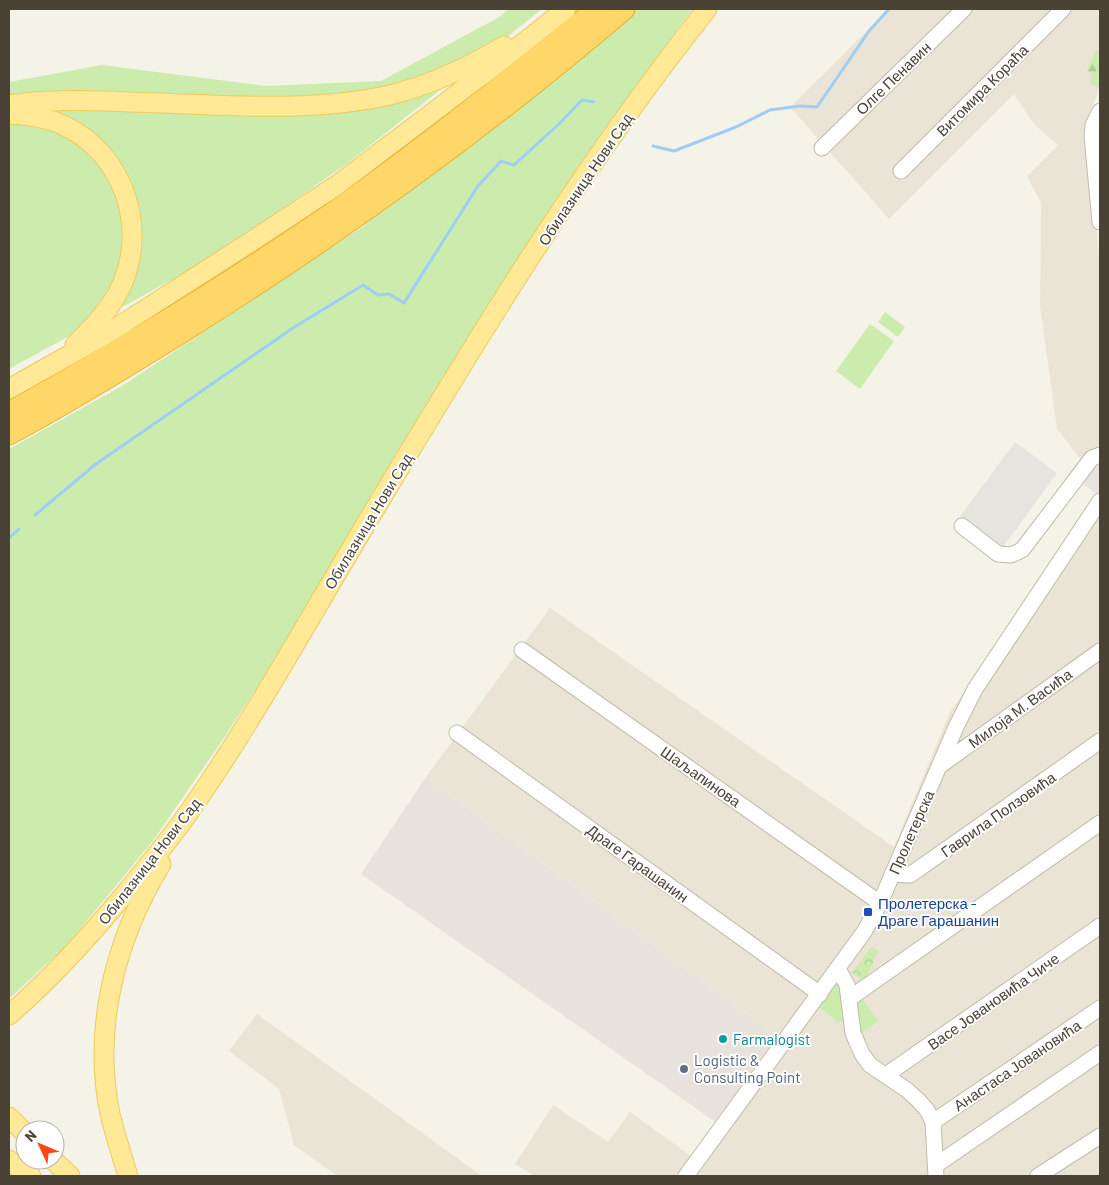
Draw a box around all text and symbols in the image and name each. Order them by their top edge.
street label: Олге Пенавин [852,38,934,118]
street label: Витомира Кораћа [932,40,1032,140]
street label: Обилазница Нови Сад [534,109,636,249]
street label: Обилазница Нови Сад [320,449,416,592]
street label: Милоја М. Васића [965,664,1076,752]
street label: Шаљапинова [658,742,745,811]
street label: Гаврила Ползовића [937,767,1059,860]
street label: Пролетерска [885,787,938,877]
street label: Обилазница Нови Сад [94,794,204,928]
street label: Драге Гарашанин [584,820,692,906]
place label: Пролетерска - Драге Гарашанин [878,894,999,929]
marker: Пролетерска - Драге Гарашанин [862,906,874,918]
street label: Васе Јовановића Чиче [924,949,1062,1053]
street label: Анастаса Јовановића [950,1015,1085,1114]
place label: Farmalogist [733,1030,810,1048]
marker: Farmalogist [717,1033,729,1045]
place label: Logistic & Consulting Point [694,1051,801,1086]
marker: Logistic & Consulting Point [678,1063,690,1075]
north arrow [15,1120,65,1170]
text: N [21,1126,40,1145]

